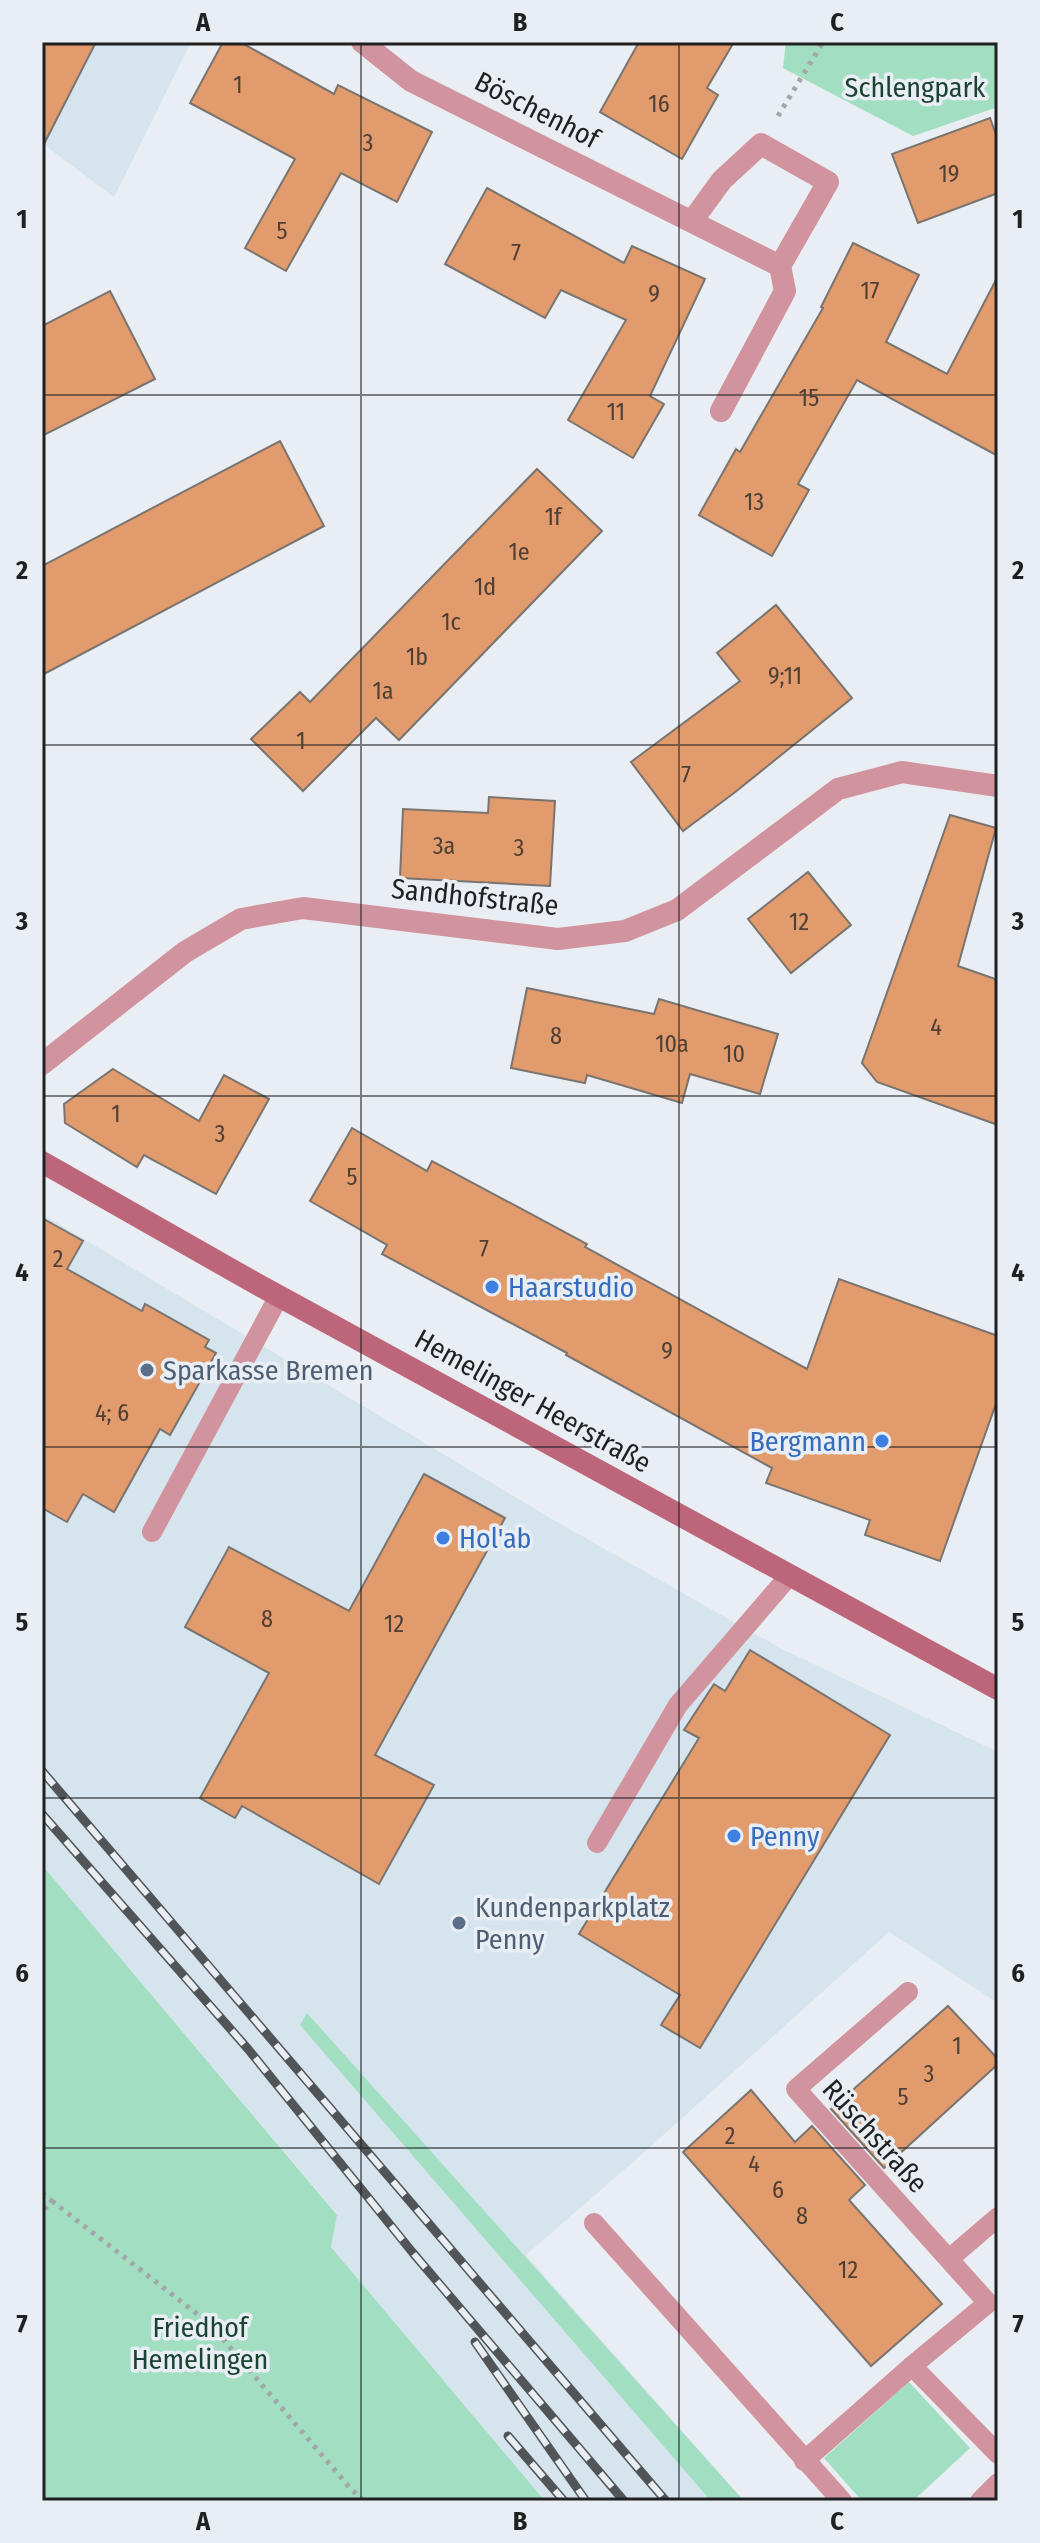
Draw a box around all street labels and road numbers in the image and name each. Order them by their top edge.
street label: Böschenhof [469,65,607,157]
street label: Sandhofstraße [390,872,560,922]
street label: Hemelinger Heerstraße [409,1322,657,1480]
street label: Rüschstraße [816,2073,934,2199]

